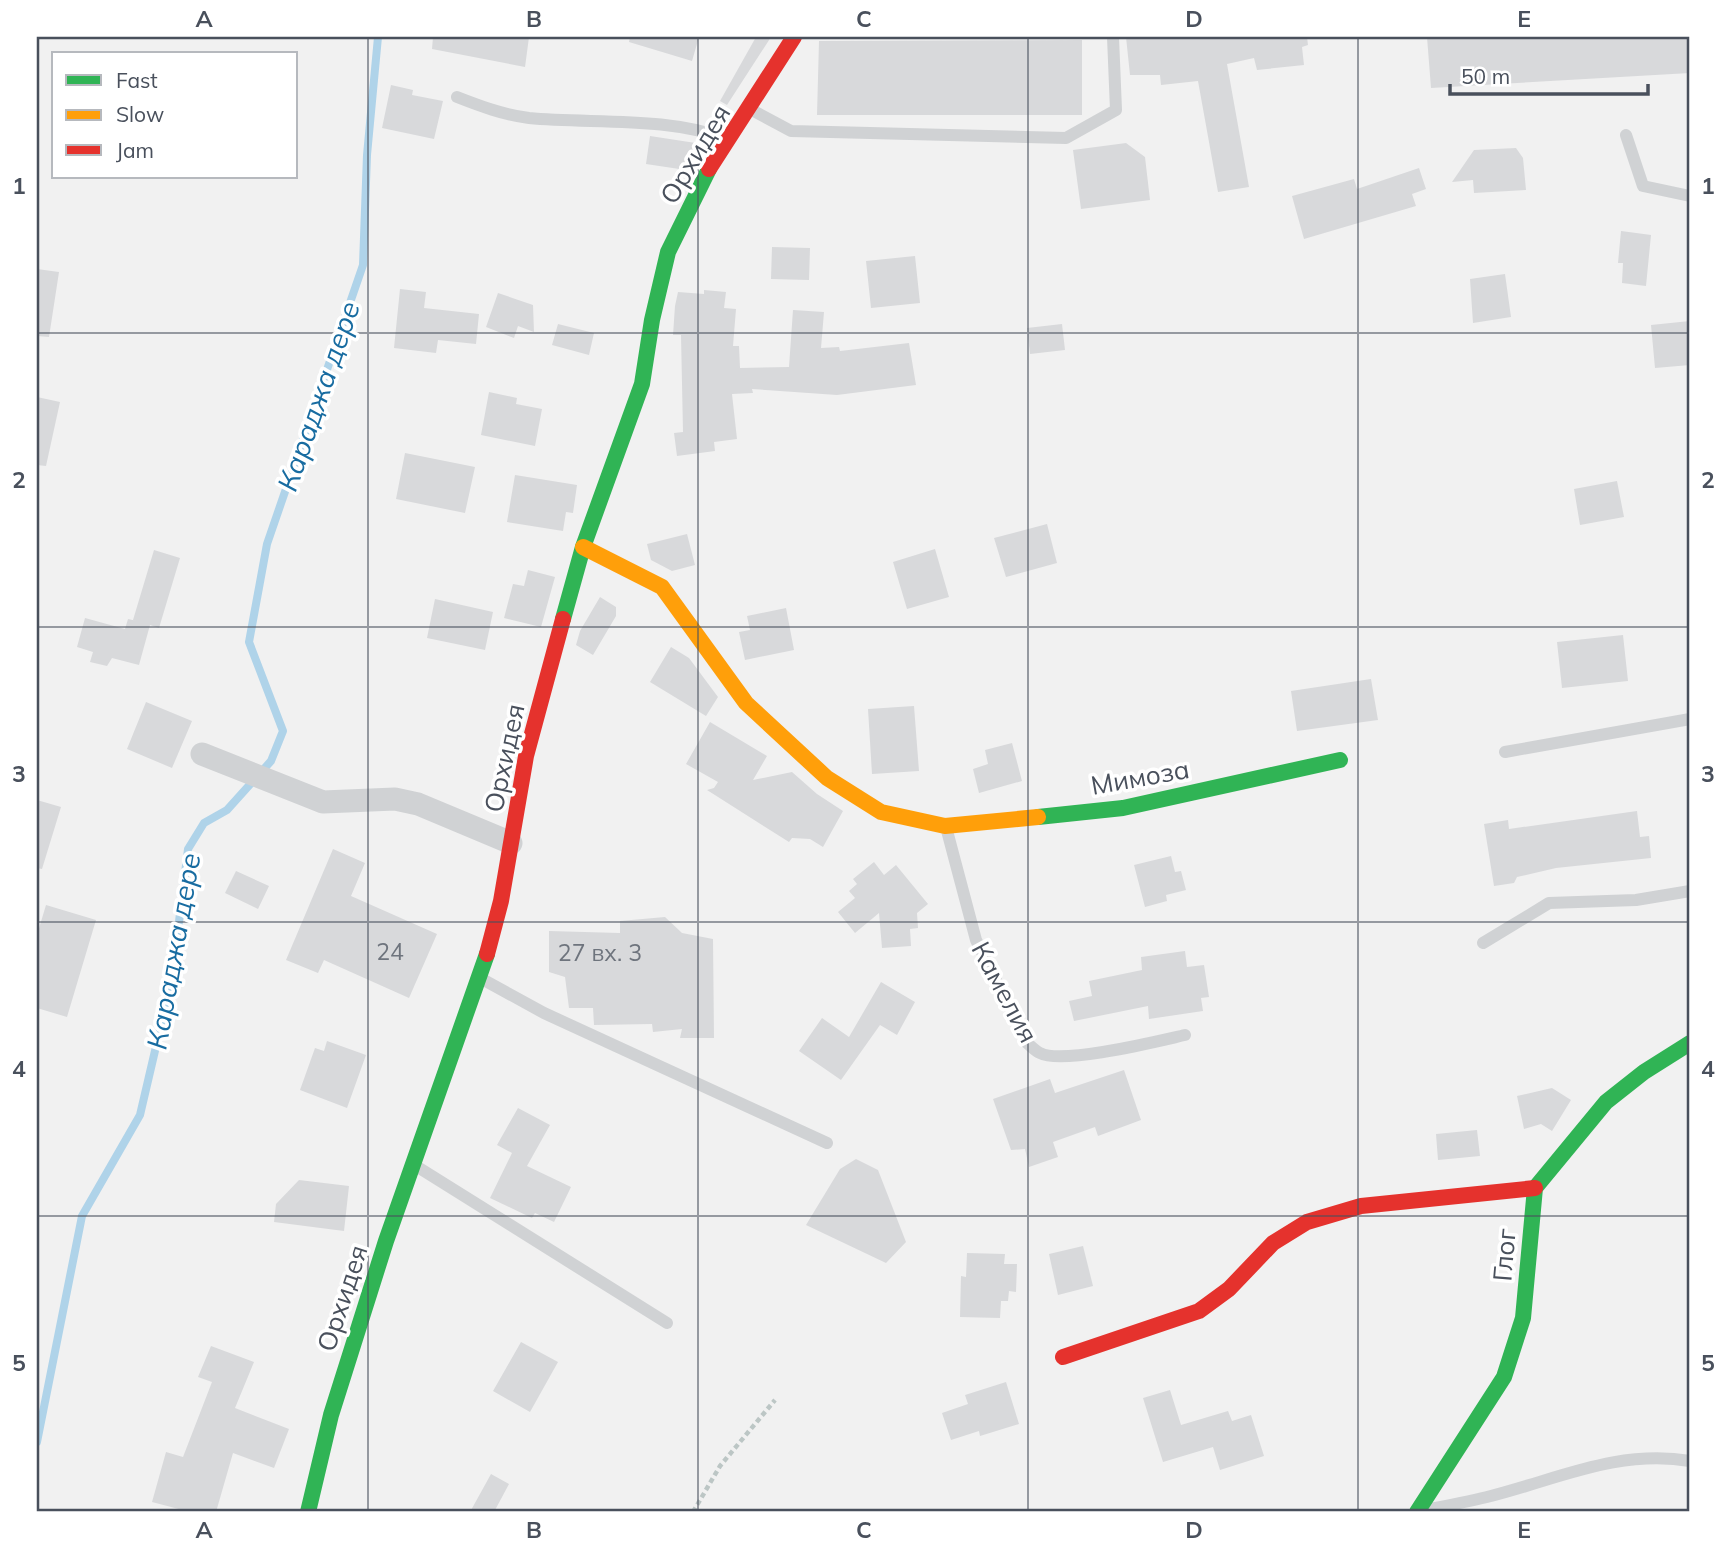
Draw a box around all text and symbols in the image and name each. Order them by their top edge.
text: A [195,4,213,33]
text: B [526,4,542,33]
text: C [856,4,872,33]
text: D [1185,4,1203,33]
text: E [1517,4,1531,33]
legend [52,52,298,178]
scale bar [1450,52,1648,96]
text: 50 m [1461,63,1510,89]
text: Fast [116,67,158,93]
street label: Орхидея [653,98,737,210]
text: Slow [116,101,164,127]
text: Jam [116,137,154,163]
text: 1 [12,171,26,200]
text: 1 [1701,171,1715,200]
water label: Караджа дере [269,296,367,496]
text: 2 [12,465,26,494]
text: 2 [1701,465,1715,494]
street label: Орхидея [476,701,532,815]
street label: Мимоза [1088,752,1192,802]
text: 3 [12,759,26,788]
text: 3 [1701,759,1715,788]
water label: Караджа дере [139,850,207,1052]
street label: Камелия [965,936,1045,1048]
house number: 24 [376,937,404,966]
house number: 27 вх. 3 [558,938,642,967]
text: 4 [12,1054,26,1083]
text: 4 [1701,1054,1715,1083]
street label: Глог [1485,1227,1523,1283]
street label: Орхидея [309,1241,375,1355]
text: 5 [12,1348,26,1377]
text: 5 [1701,1348,1715,1377]
text: A [195,1515,213,1544]
text: B [526,1515,542,1544]
text: C [856,1515,872,1544]
text: D [1185,1515,1203,1544]
text: E [1517,1515,1531,1544]

